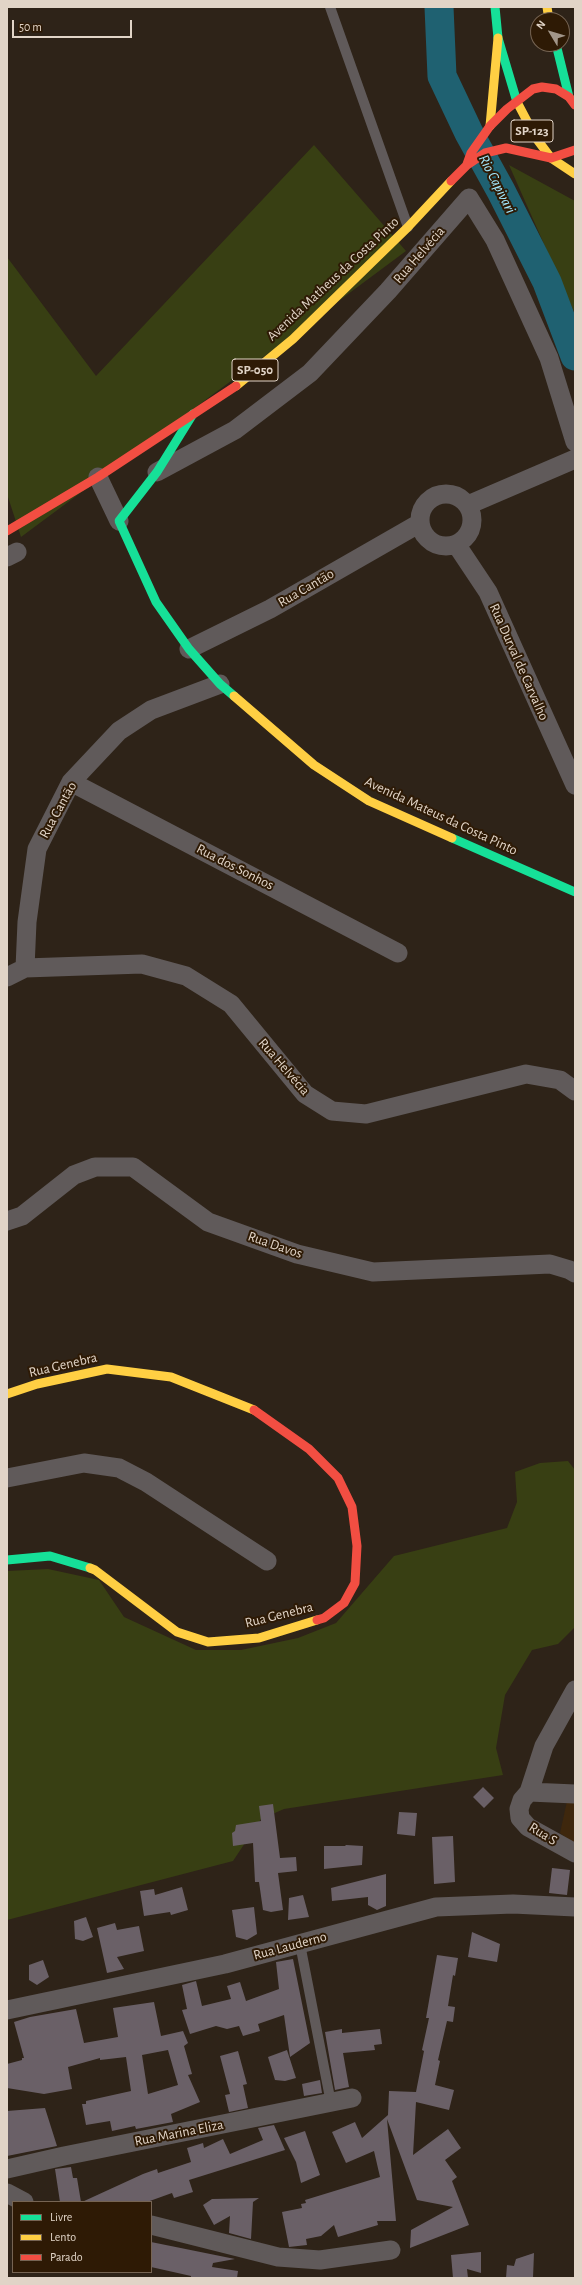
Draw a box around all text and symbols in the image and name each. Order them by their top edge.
scale bar [14,12,134,38]
north arrow [530,12,570,52]
text: N [534,19,548,31]
text: 50 m [19,21,42,33]
road number: SP-123 [511,120,553,142]
water label: Rio Capivari [475,151,519,217]
street label: Avenida Matheus da Costa Pinto [264,213,402,345]
street label: Rua Helvécia [390,223,448,287]
road number: SP-050 [232,359,278,381]
street label: Rua Cantão [275,565,337,611]
street label: Rua Durval de Carvalho [486,601,552,723]
street label: Avenida Mateus da Costa Pinto [362,773,520,859]
street label: Rua Cantão [36,779,80,841]
street label: Rua dos Sonhos [193,840,277,894]
street label: Rua Helvécia [255,1035,313,1099]
street label: Rua Davos [246,1228,304,1262]
street label: Rua Genebra [27,1349,99,1381]
street label: Rua Genebra [243,1598,315,1632]
street label: Rua S [526,1819,560,1849]
street label: Rua Lauderno [252,1928,328,1964]
street label: Rua Marina Eliza [133,2116,225,2150]
legend [12,2201,152,2273]
text: Livre [50,2211,72,2223]
text: Lento [50,2231,76,2243]
text: Parado [50,2251,83,2263]

